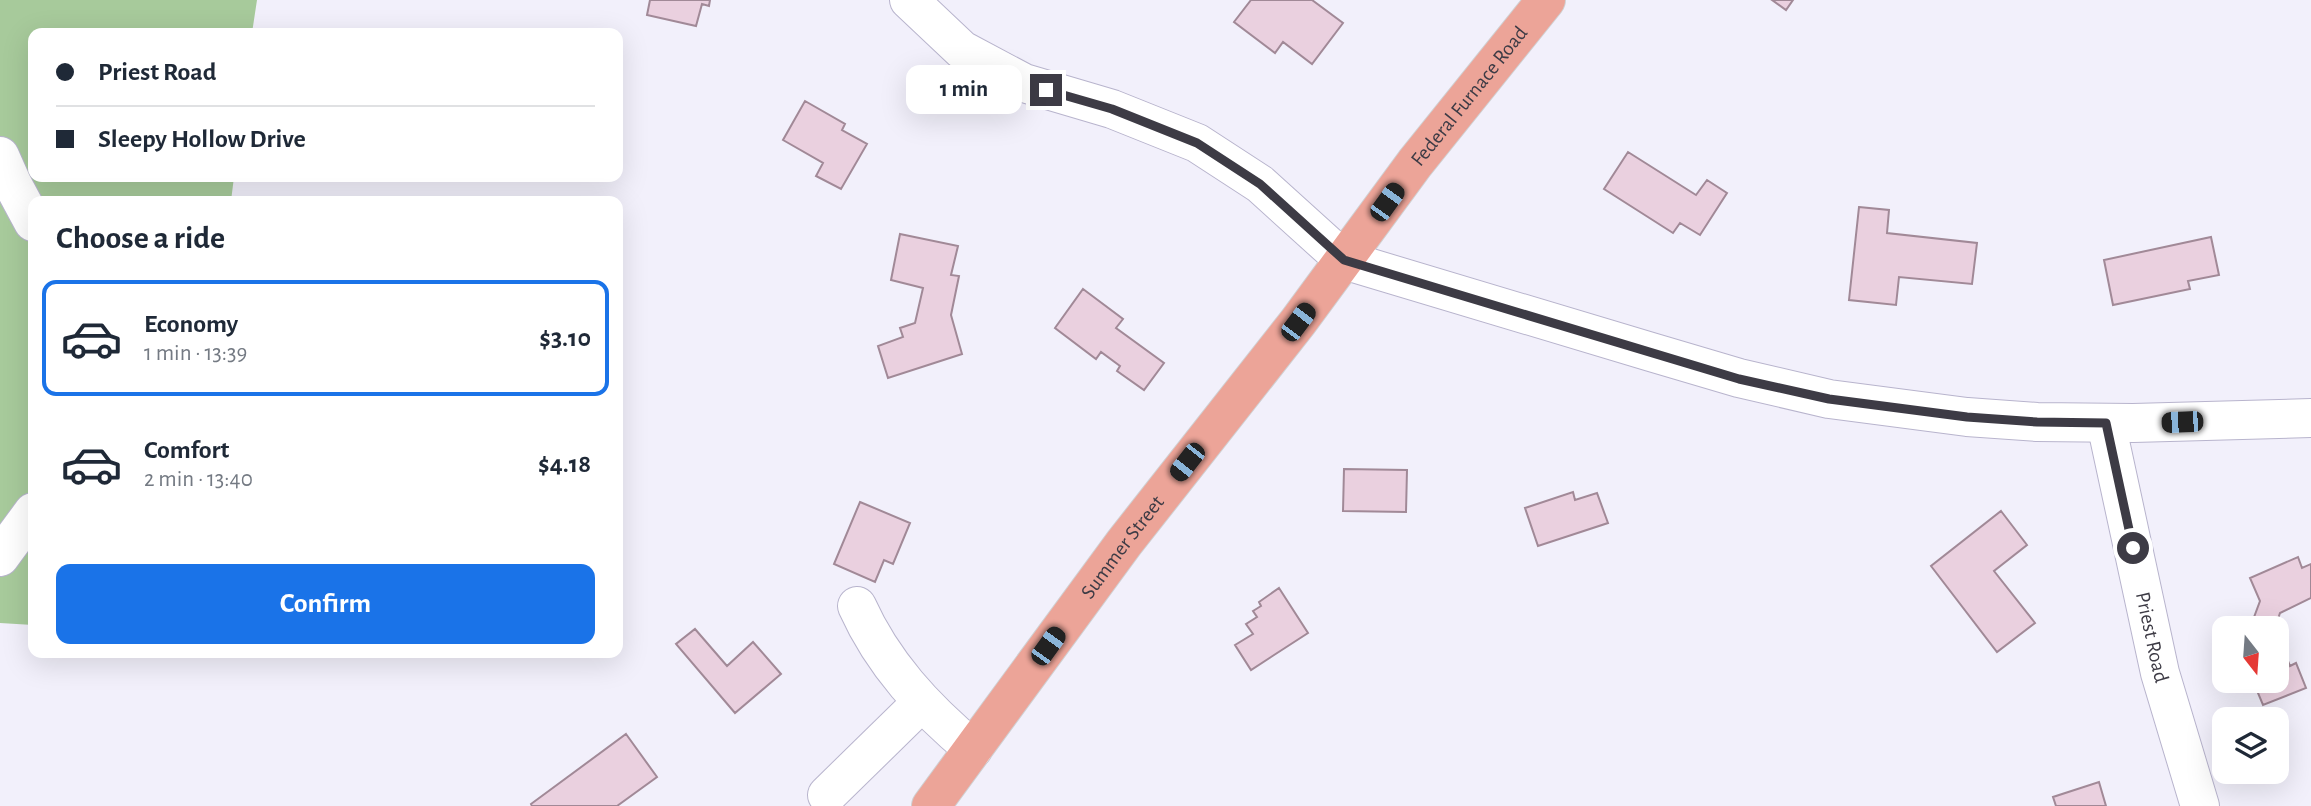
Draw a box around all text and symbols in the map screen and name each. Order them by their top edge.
street label: Federal Furnace Road [1407,22,1531,170]
text: Priest Road [98,59,217,85]
callout: 1 min [906,66,1021,114]
route end [1030,74,1062,106]
text: 1 min [940,78,988,101]
text: Sleepy Hollow Drive [98,126,306,152]
car [1367,179,1408,225]
text: Choose a ride [56,222,225,254]
car [1277,299,1320,345]
icon: car [60,307,123,370]
text: Economy [144,311,238,337]
text: $3.10 [539,325,591,351]
text: 1 min · 13:39 [144,342,247,365]
car [2161,411,2204,433]
icon: car [60,433,123,496]
text: Comfort [144,437,229,463]
car [1166,439,1209,485]
text: $4.18 [538,451,591,477]
text: 2 min · 13:40 [144,468,253,491]
street label: Summer Street [1077,491,1168,602]
route start [2117,532,2149,564]
button: Confirm [56,564,595,644]
street label: Priest Road [2132,590,2173,685]
north arrow [2212,616,2289,693]
map controls [2212,616,2289,784]
car [1028,623,1069,669]
button: layers [2212,707,2289,784]

